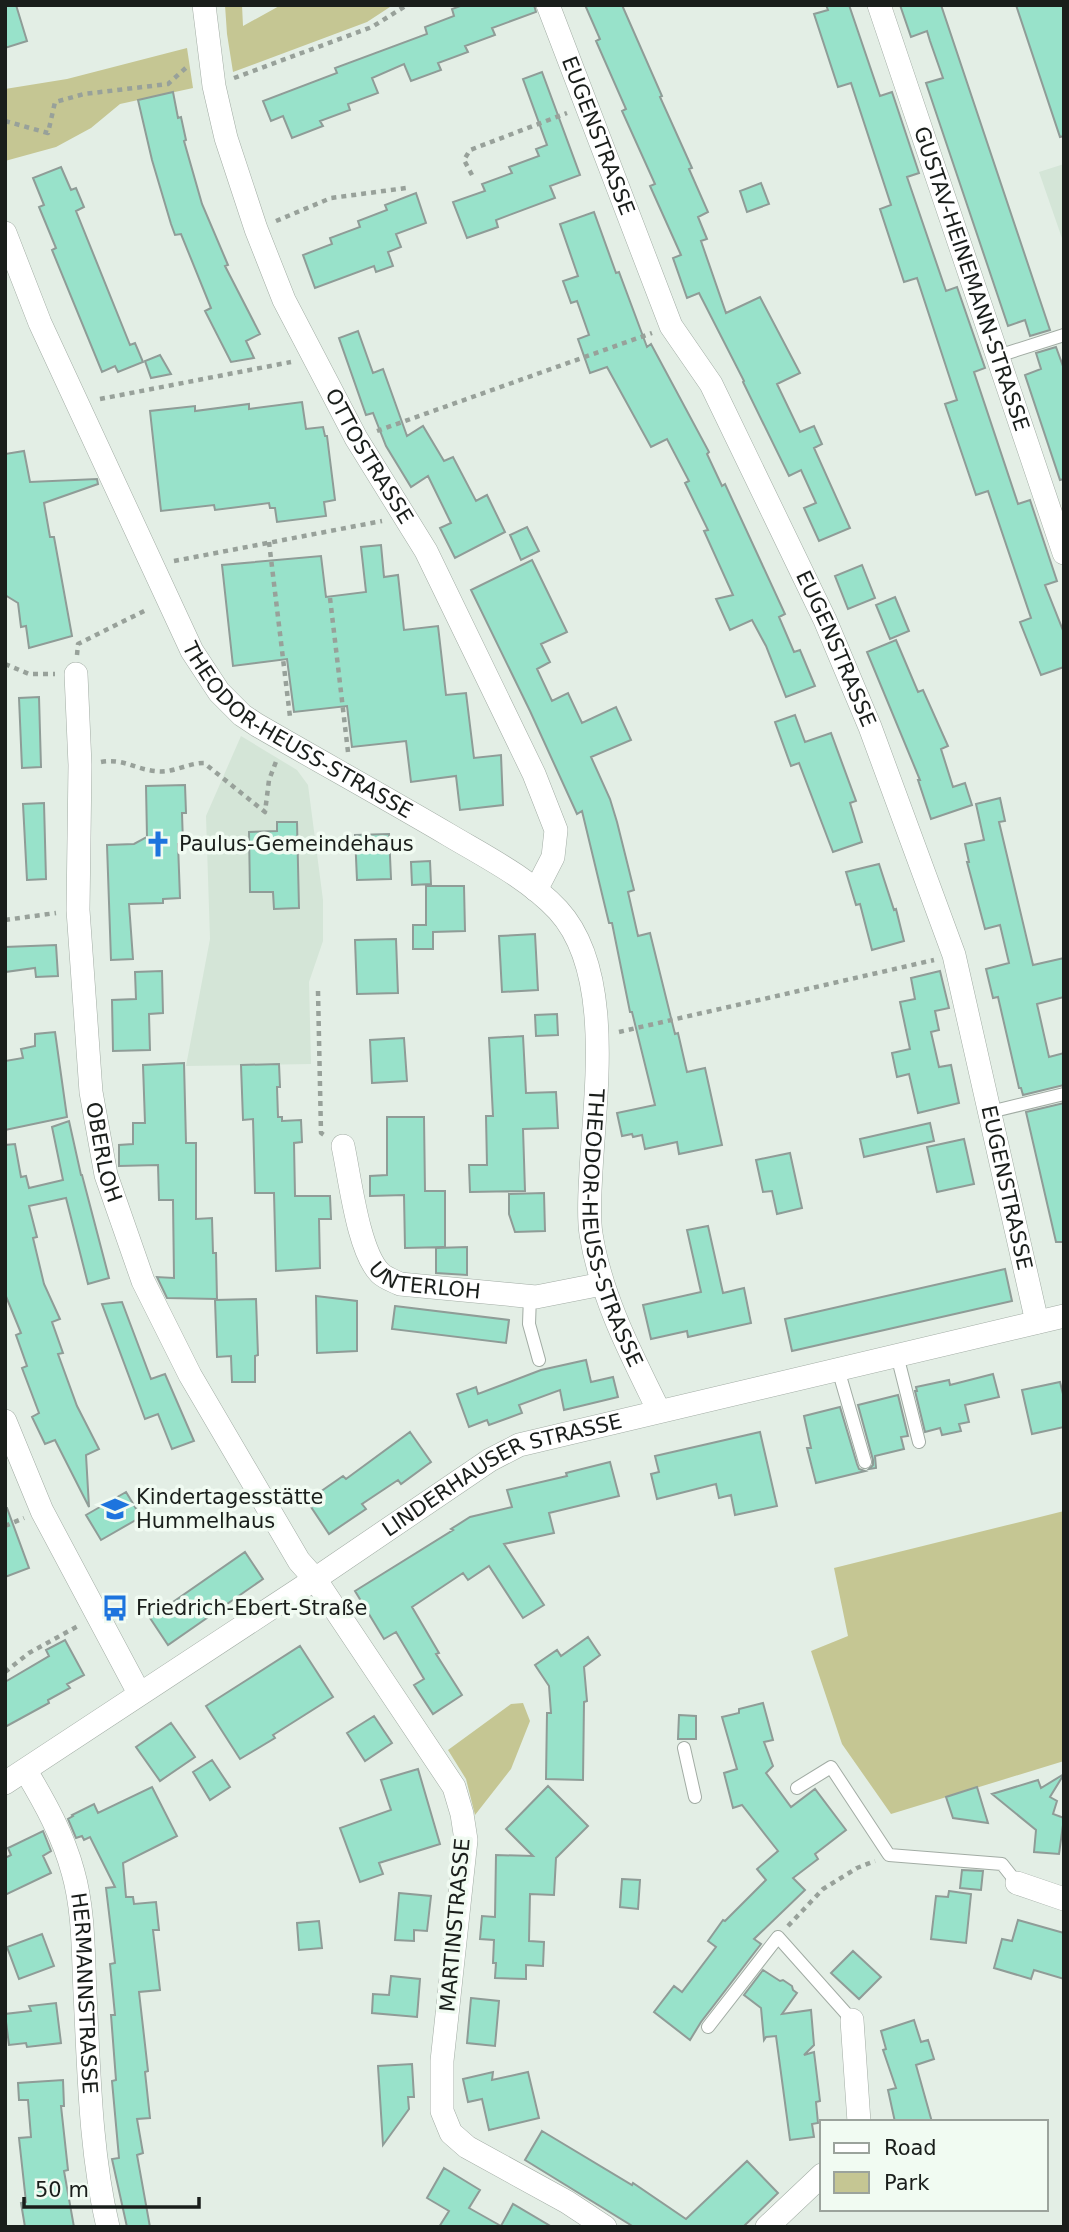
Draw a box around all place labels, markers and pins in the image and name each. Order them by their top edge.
church icon: Paulus-Gemeindehaus [143,829,173,859]
place label: Paulus-Gemeindehaus [179,832,414,856]
place label: Kindertagesstätte Hummelhaus [136,1485,324,1533]
school or university icon: Kindertagesstätte Hummelhaus [100,1494,130,1524]
bus stop icon: Friedrich-Ebert-Straße [100,1593,130,1623]
place label: Friedrich-Ebert-Straße [136,1596,367,1620]

